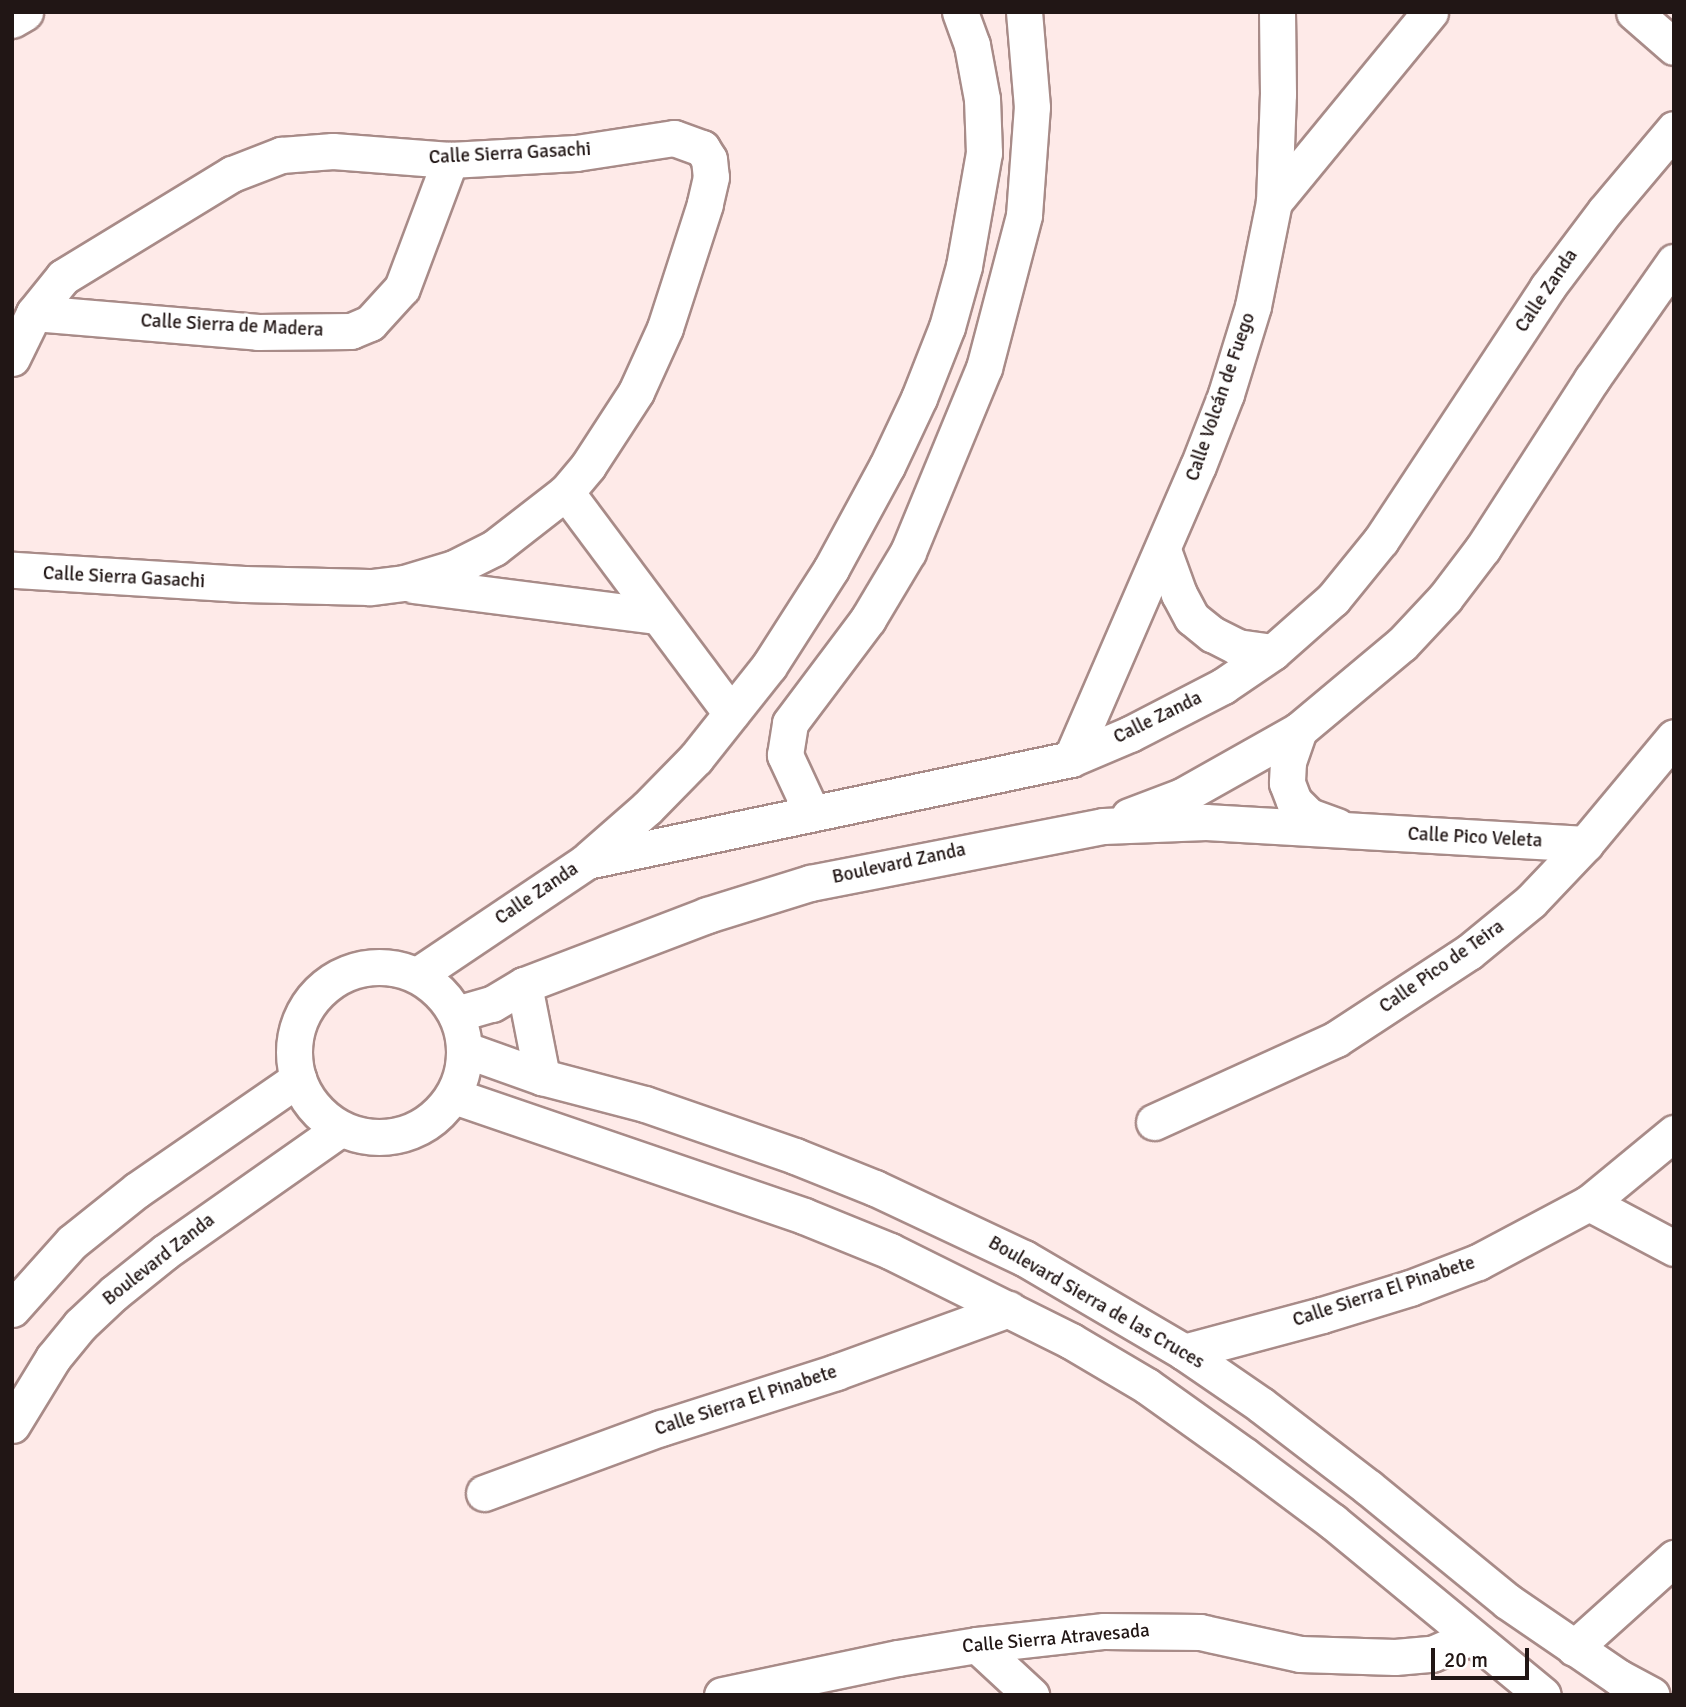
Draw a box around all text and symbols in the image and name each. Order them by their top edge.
street label: Calle Sierra Gasachi [428,138,592,170]
street label: Calle Zanda [1511,245,1583,337]
street label: Calle Sierra de Madera [140,310,324,342]
street label: Calle Volcán de Fuego [1181,310,1261,484]
street label: Calle Sierra Gasachi [42,562,206,594]
street label: Calle Zanda [1110,687,1206,749]
street label: Calle Pico Veleta [1407,823,1543,853]
street label: Boulevard Zanda [830,839,968,889]
street label: Calle Zanda [491,858,583,930]
street label: Calle Pico de Teira [1375,916,1509,1018]
street label: Boulevard Zanda [98,1209,220,1311]
street label: Boulevard Sierra de las Cruces [984,1232,1208,1374]
street label: Calle Sierra El Pinabete [1290,1252,1478,1332]
street label: Calle Sierra El Pinabete [652,1361,840,1441]
street label: Calle Sierra Atravesada [961,1619,1151,1659]
scale bar [1434,1634,1532,1678]
text: 20 m [1444,1647,1488,1673]

